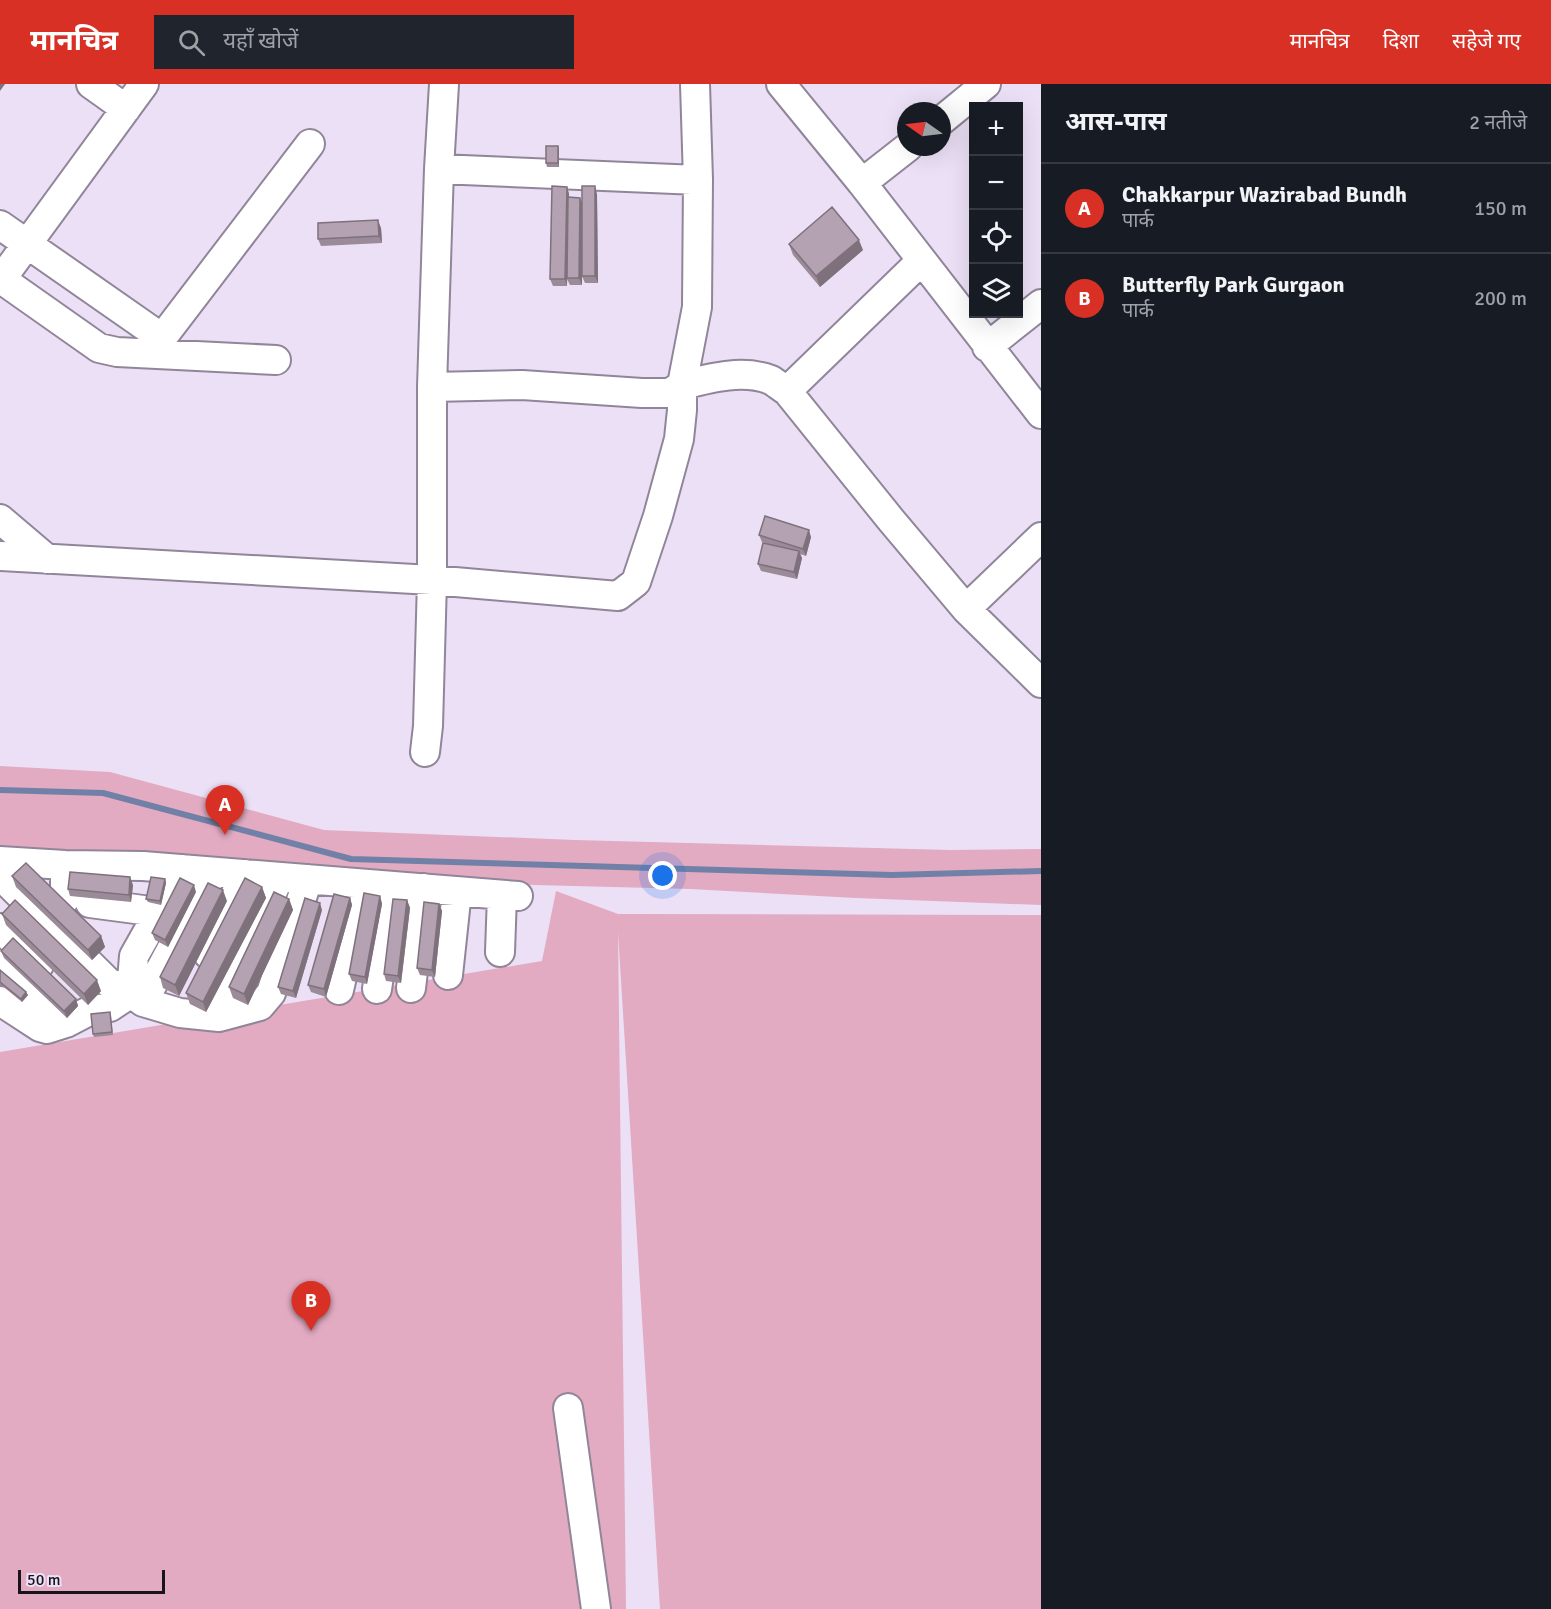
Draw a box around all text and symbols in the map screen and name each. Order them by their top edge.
search box [154,15,574,69]
text: मानचित्र [30,24,118,58]
icon: search [175,26,208,59]
text: यहाँ खोजें [223,27,298,54]
text: मानचित्र [1290,28,1350,54]
text: दिशा [1383,28,1419,54]
text: सहेजे गए [1452,28,1521,54]
north arrow [897,102,951,156]
map controls [969,102,1023,318]
button: + [969,102,1023,156]
text: आस-पास [1065,106,1167,138]
text: 2 नतीजे [1469,110,1527,135]
button: − [969,156,1023,210]
text: Chakkarpur Wazirabad Bundh [1122,181,1407,208]
text: A [1078,196,1091,221]
text: 150 m [1474,196,1527,221]
text: पार्क [1122,208,1154,233]
button: locate [969,210,1023,264]
button: layers [969,264,1023,318]
text: Butterfly Park Gurgaon [1122,271,1344,298]
text: B [1078,286,1091,311]
text: 200 m [1474,286,1527,311]
text: पार्क [1122,298,1154,323]
pin: A [206,786,244,835]
your location [648,861,677,890]
pin: B [292,1282,330,1331]
scale bar [18,1567,165,1594]
text: 50 m [27,1570,61,1590]

